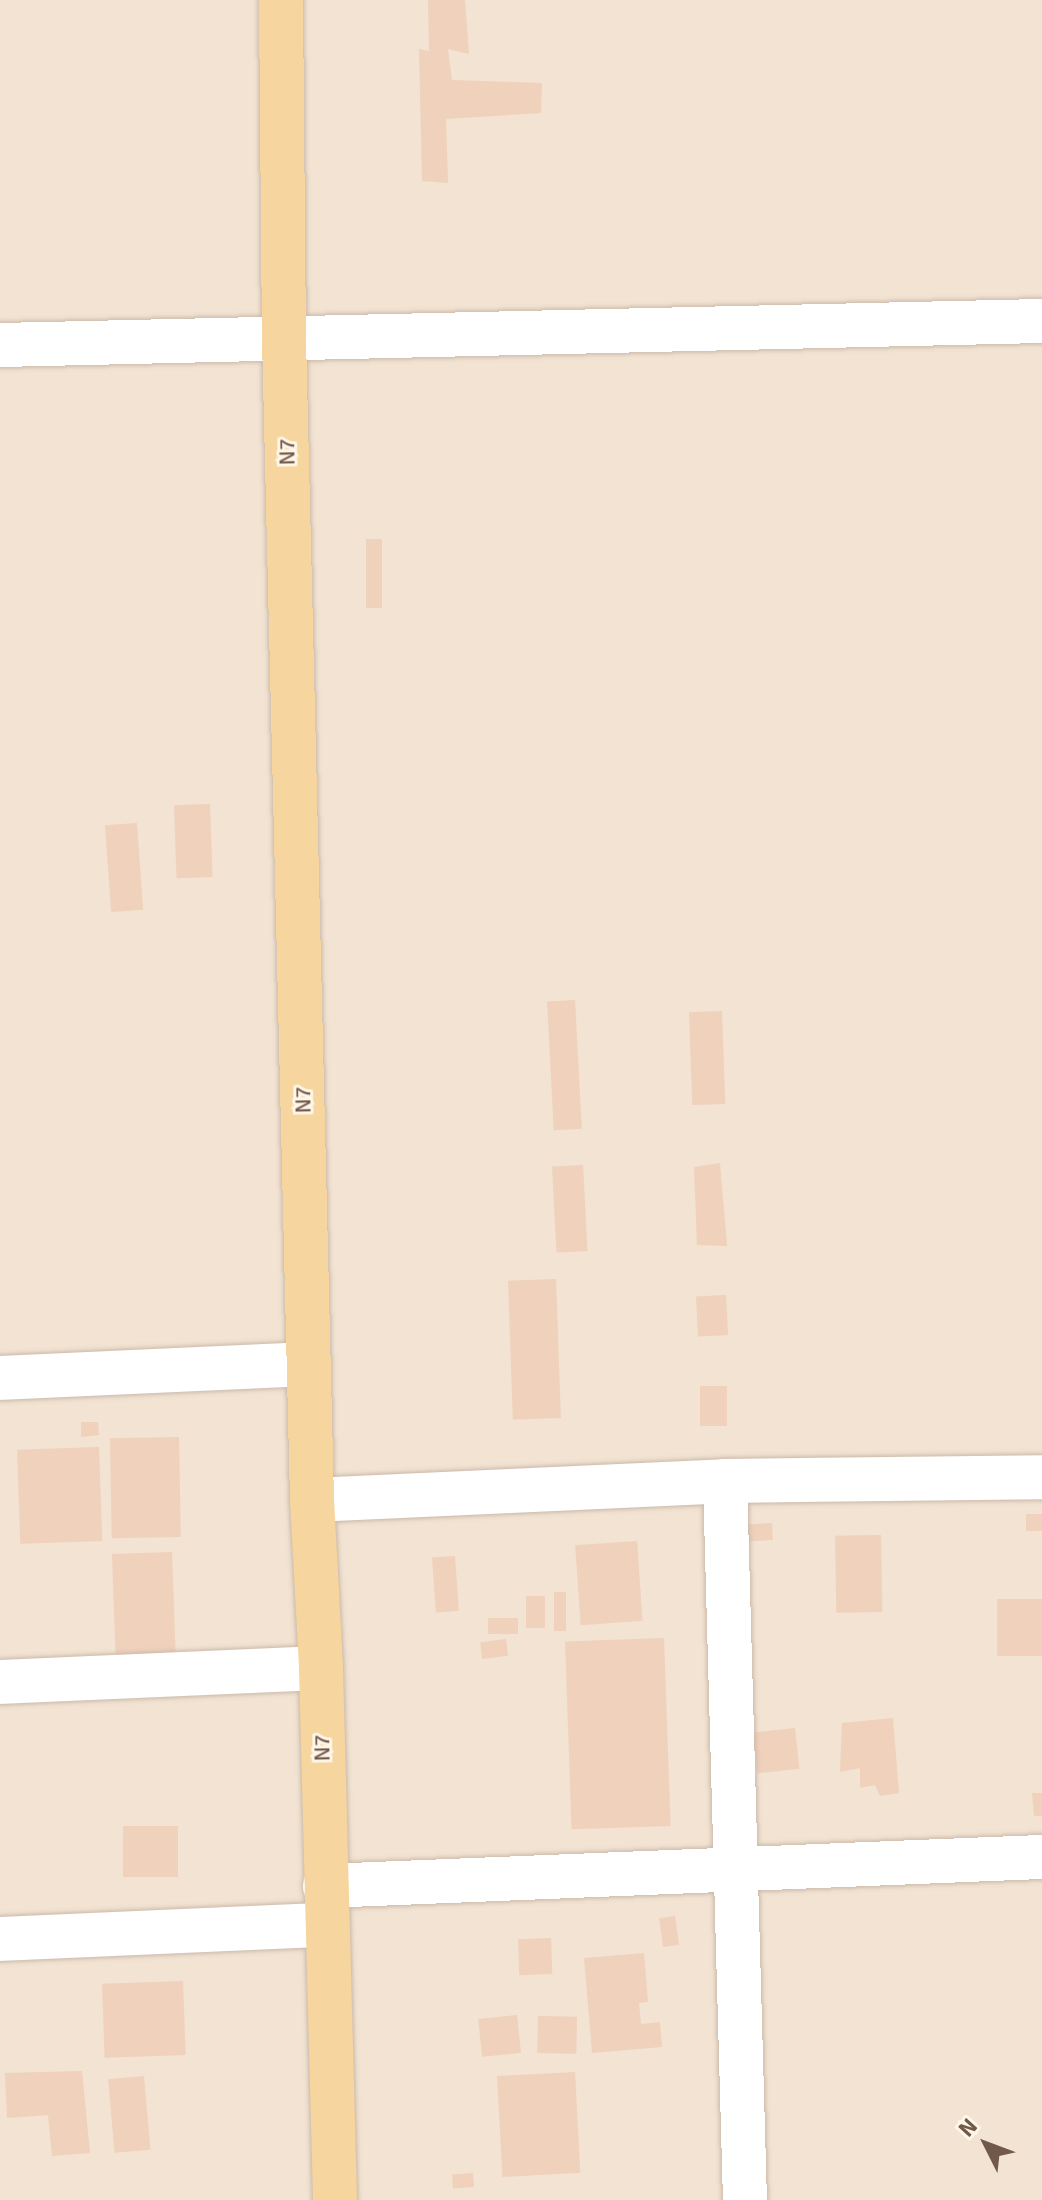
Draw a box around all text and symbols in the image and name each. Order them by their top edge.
street label: N7 [274,438,300,466]
street label: N7 [290,1086,316,1114]
street label: N7 [309,1734,335,1762]
north arrow [946,2104,1026,2184]
text: N [953,2113,983,2142]

